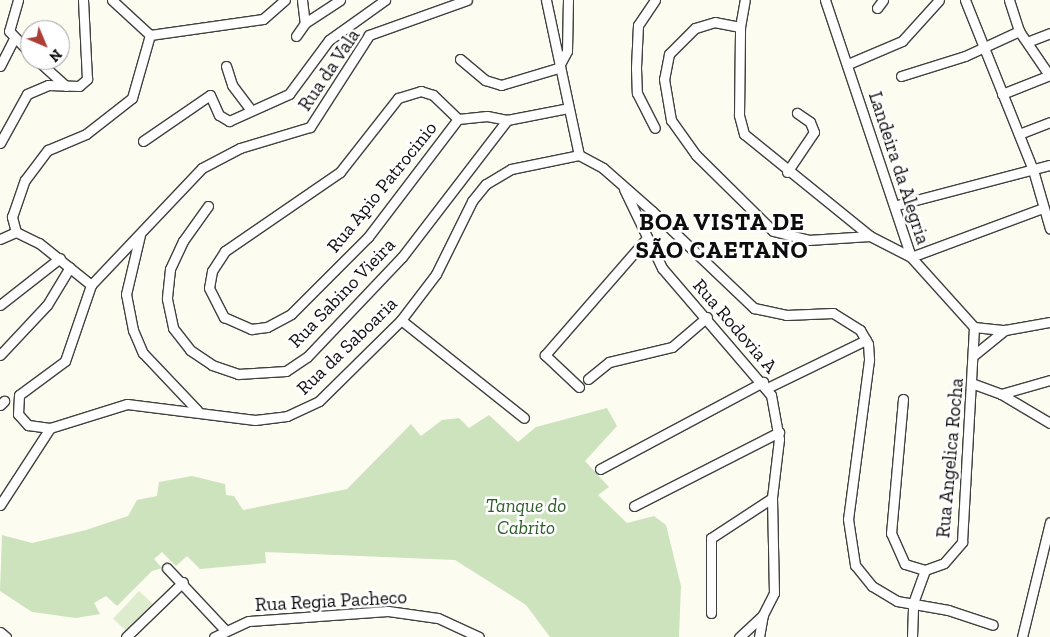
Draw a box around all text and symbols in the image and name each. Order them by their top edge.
north arrow [20,20,70,70]
street label: Rua da Vala [293,25,365,115]
text: N [45,45,65,65]
street label: Landeira da Alegria [863,89,935,247]
street label: Rua Apio Patrocinio [322,117,442,257]
district label: BOA VISTA DE SÃO CAETANO [634,208,810,264]
street label: Rua Sabino Vieira [284,233,400,353]
street label: Rua Rodovia A [688,274,782,378]
street label: Rua da Saboaria [292,292,402,400]
street label: Rua Angelica Rocha [932,377,968,539]
park label: Tanque do Cabrito [486,495,566,539]
street label: Rua Regia Pacheco [254,586,408,616]

